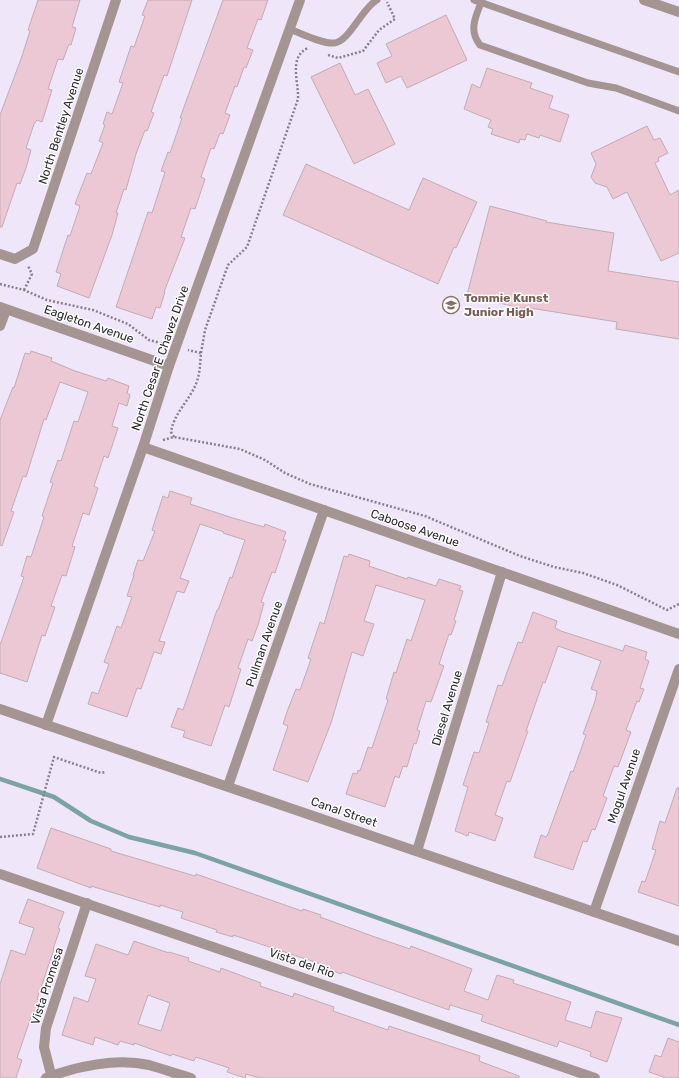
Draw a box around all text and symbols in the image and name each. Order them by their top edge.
street label: North Bentley Avenue [36,66,87,186]
street label: North Cesar E Chavez Drive [129,283,192,432]
place label: Tommie Kunst Junior High [464,291,549,319]
school or university icon: Tommie Kunst Junior High [441,295,461,315]
street label: Eagleton Avenue [42,302,136,346]
street label: Caboose Avenue [369,506,462,550]
street label: Pullman Avenue [243,599,285,689]
street label: Diesel Avenue [429,668,465,747]
street label: Mogul Avenue [605,746,643,825]
street label: Canal Street [309,794,379,830]
street label: Vista del Rio [267,945,337,981]
street label: Vista Promesa [28,946,66,1026]

